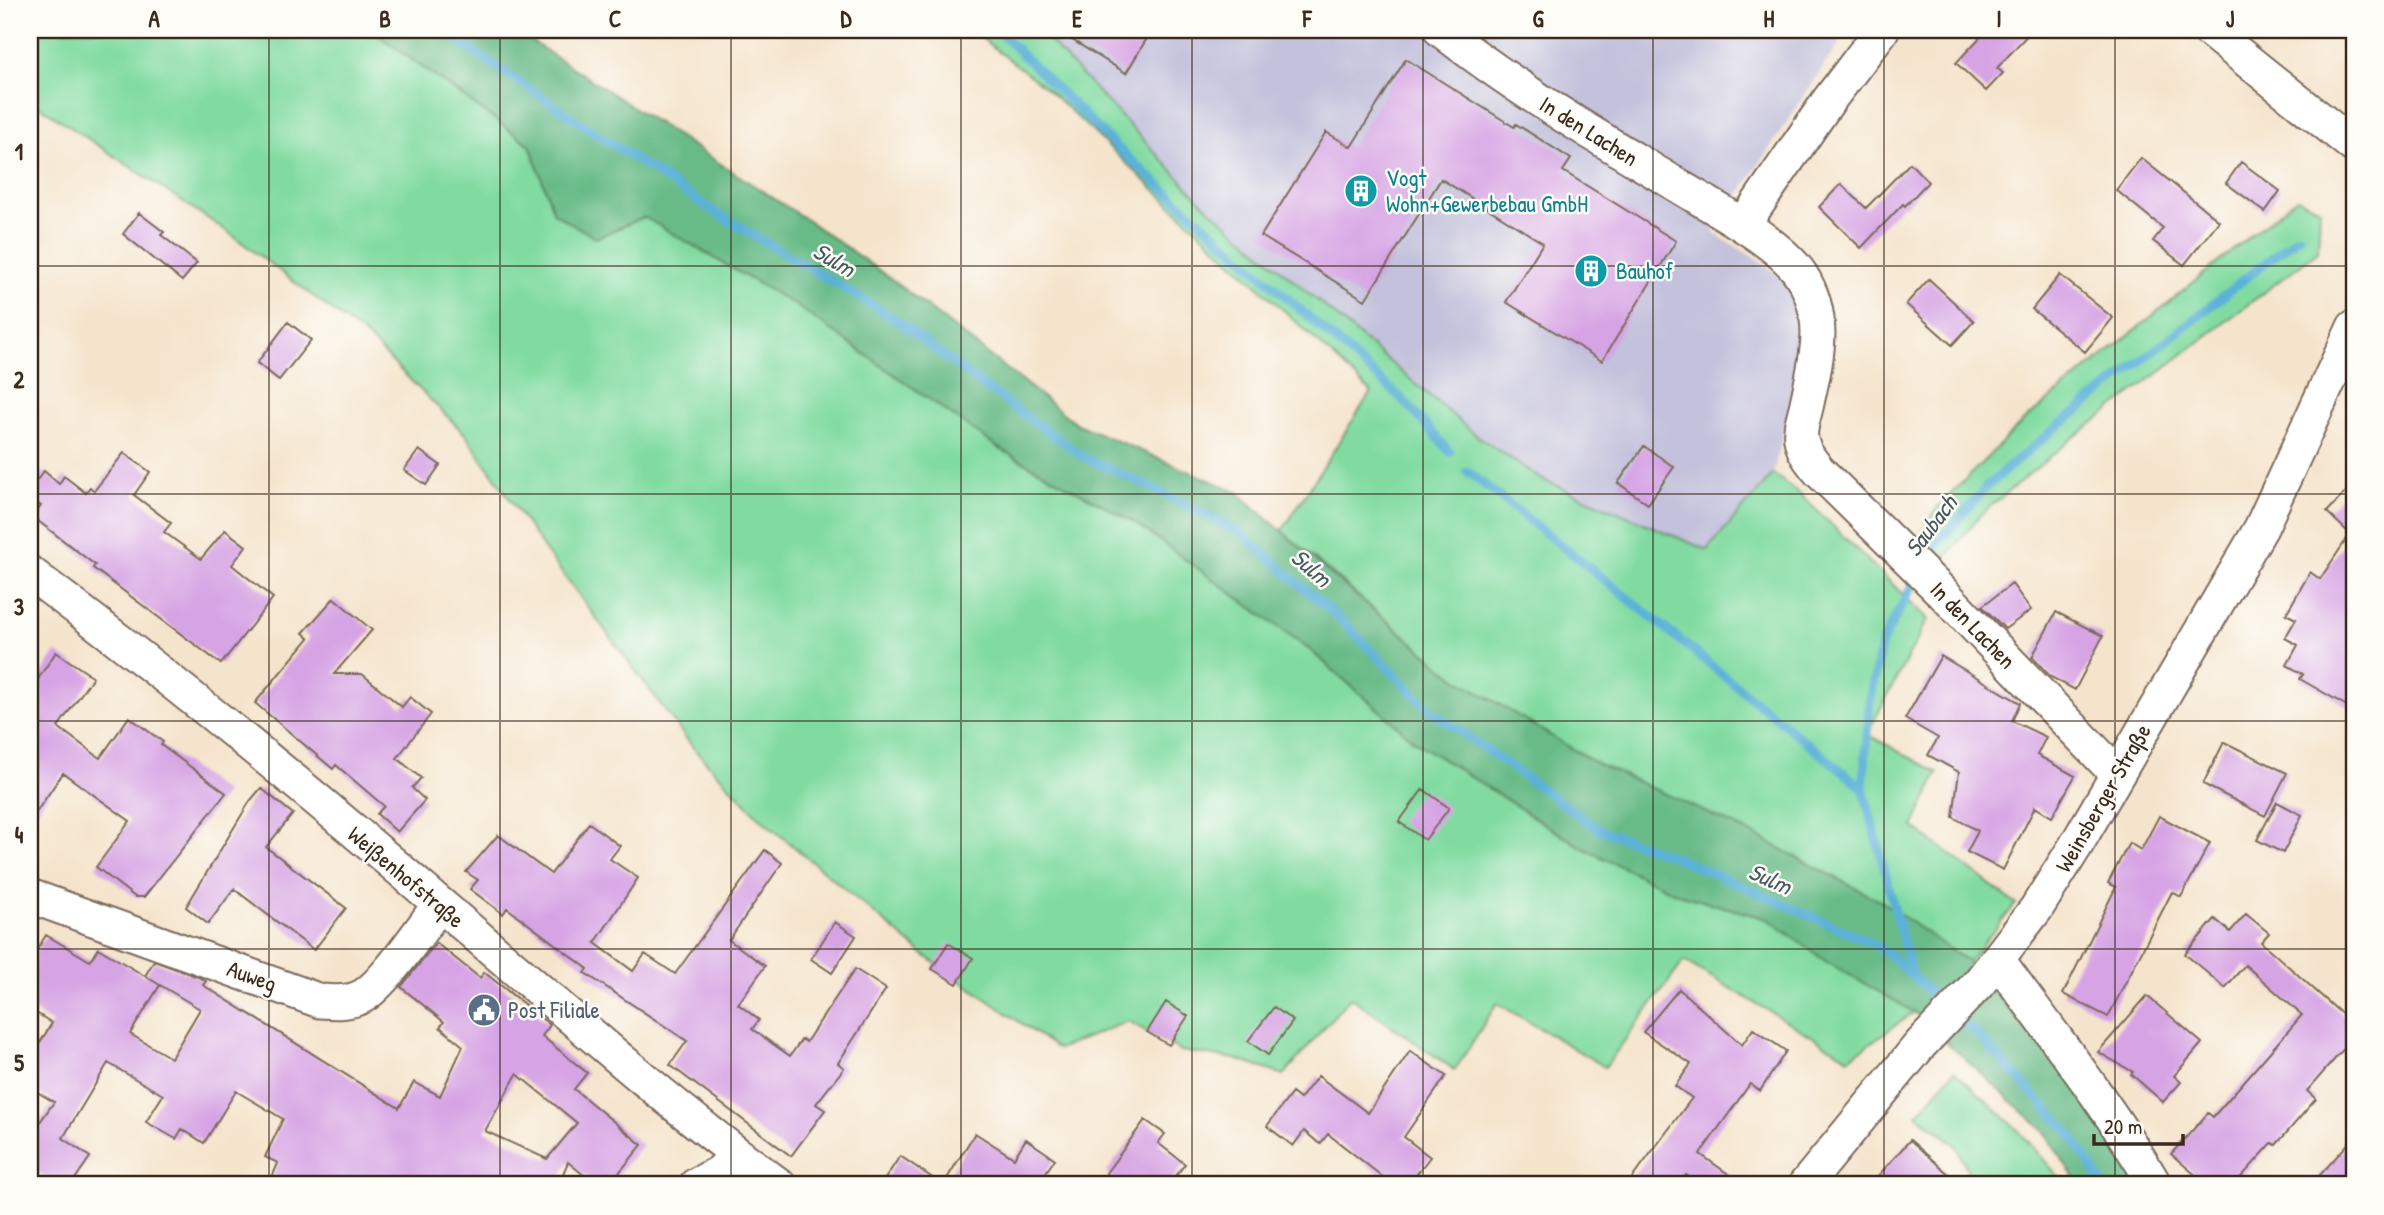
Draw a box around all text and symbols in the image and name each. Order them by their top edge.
text: A [148,3,160,34]
text: B [379,3,391,34]
text: C [609,3,621,34]
text: D [841,3,853,34]
text: E [1072,3,1083,34]
text: F [1302,3,1313,34]
text: G [1532,3,1544,34]
text: H [1764,3,1775,34]
text: I [1996,3,2002,34]
text: J [2226,3,2235,34]
street label: In den Lachen [1534,88,1644,173]
text: 1 [15,136,23,167]
place label: Vogt Wohn+Gewerbebau GmbH [1386,162,1588,219]
building icon: Vogt Wohn+Gewerbebau GmbH [1342,172,1380,210]
water label: Sulm [808,234,862,284]
building icon: Bauhof [1572,252,1610,290]
place label: Bauhof [1616,255,1674,286]
text: 2 [14,364,25,395]
water label: Saubach [1897,487,1965,562]
water label: Sulm [1285,541,1339,594]
street label: In den Lachen [1924,574,2023,675]
text: 3 [14,591,24,622]
street label: Weinsberger Straße [2048,718,2158,878]
text: 4 [15,819,24,850]
street label: Weißenhofstraße [341,819,471,935]
water label: Sulm [1744,855,1797,902]
street label: Auweg [223,952,281,999]
public building icon: Post Filiale [465,991,503,1029]
place label: Post Filiale [508,994,600,1025]
text: 5 [14,1047,24,1078]
scale bar [2094,1103,2183,1147]
text: 20 m [2104,1112,2142,1141]

